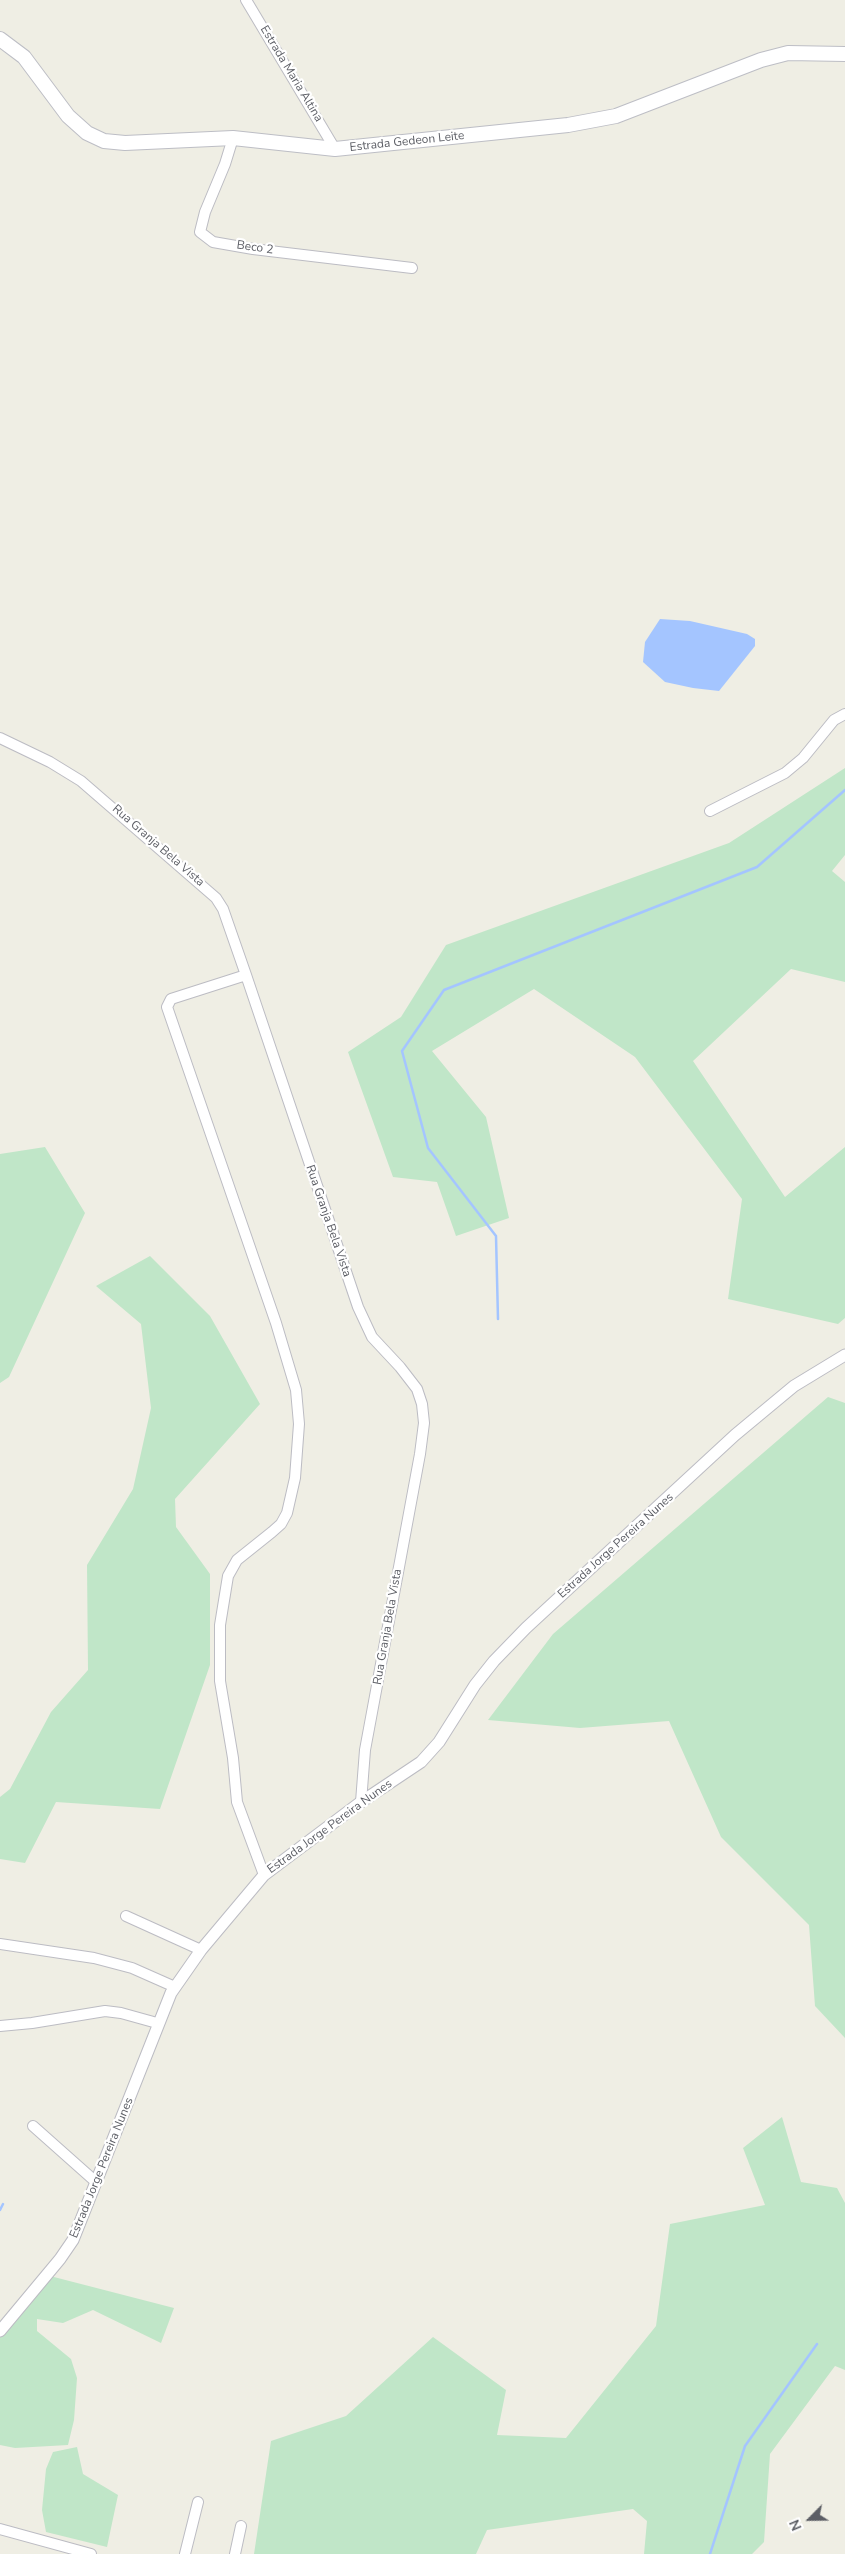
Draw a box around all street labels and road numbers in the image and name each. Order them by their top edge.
street label: Estrada Maria Altina [257,23,325,125]
street label: Estrada Gedeon Leite [349,129,465,155]
street label: Beco 2 [236,238,274,258]
street label: Rua Granja Bela Vista [109,802,207,890]
street label: Rua Granja Bela Vista [302,1163,354,1279]
street label: Estrada Jorge Pereira Nunes [555,1490,677,1602]
street label: Rua Granja Bela Vista [371,1568,405,1686]
street label: Estrada Jorge Pereira Nunes [265,1777,395,1877]
street label: Estrada Jorge Pereira Nunes [67,2096,137,2240]

